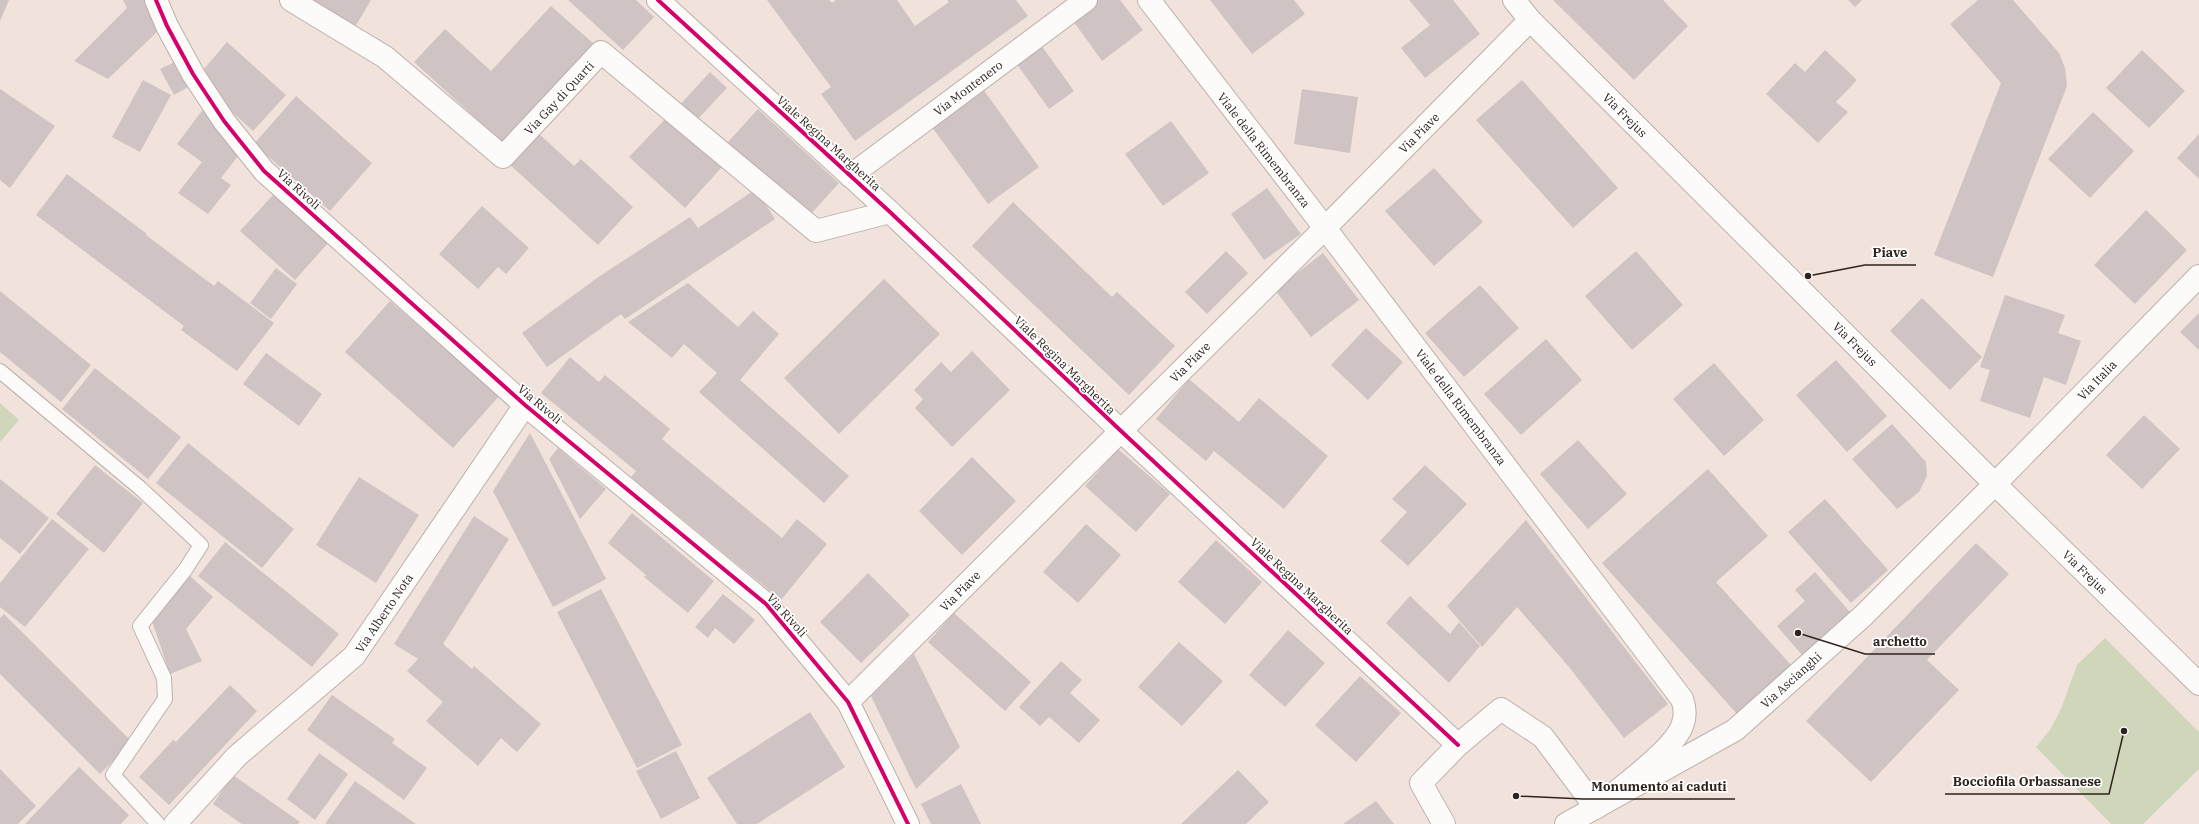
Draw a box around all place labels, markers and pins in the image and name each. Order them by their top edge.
callout: Piave [1865,240,1916,265]
callout: archetto [1865,629,1935,654]
callout: Bocciofila Orbassanese [1945,769,2109,794]
callout: Monumento ai caduti [1583,774,1735,799]

